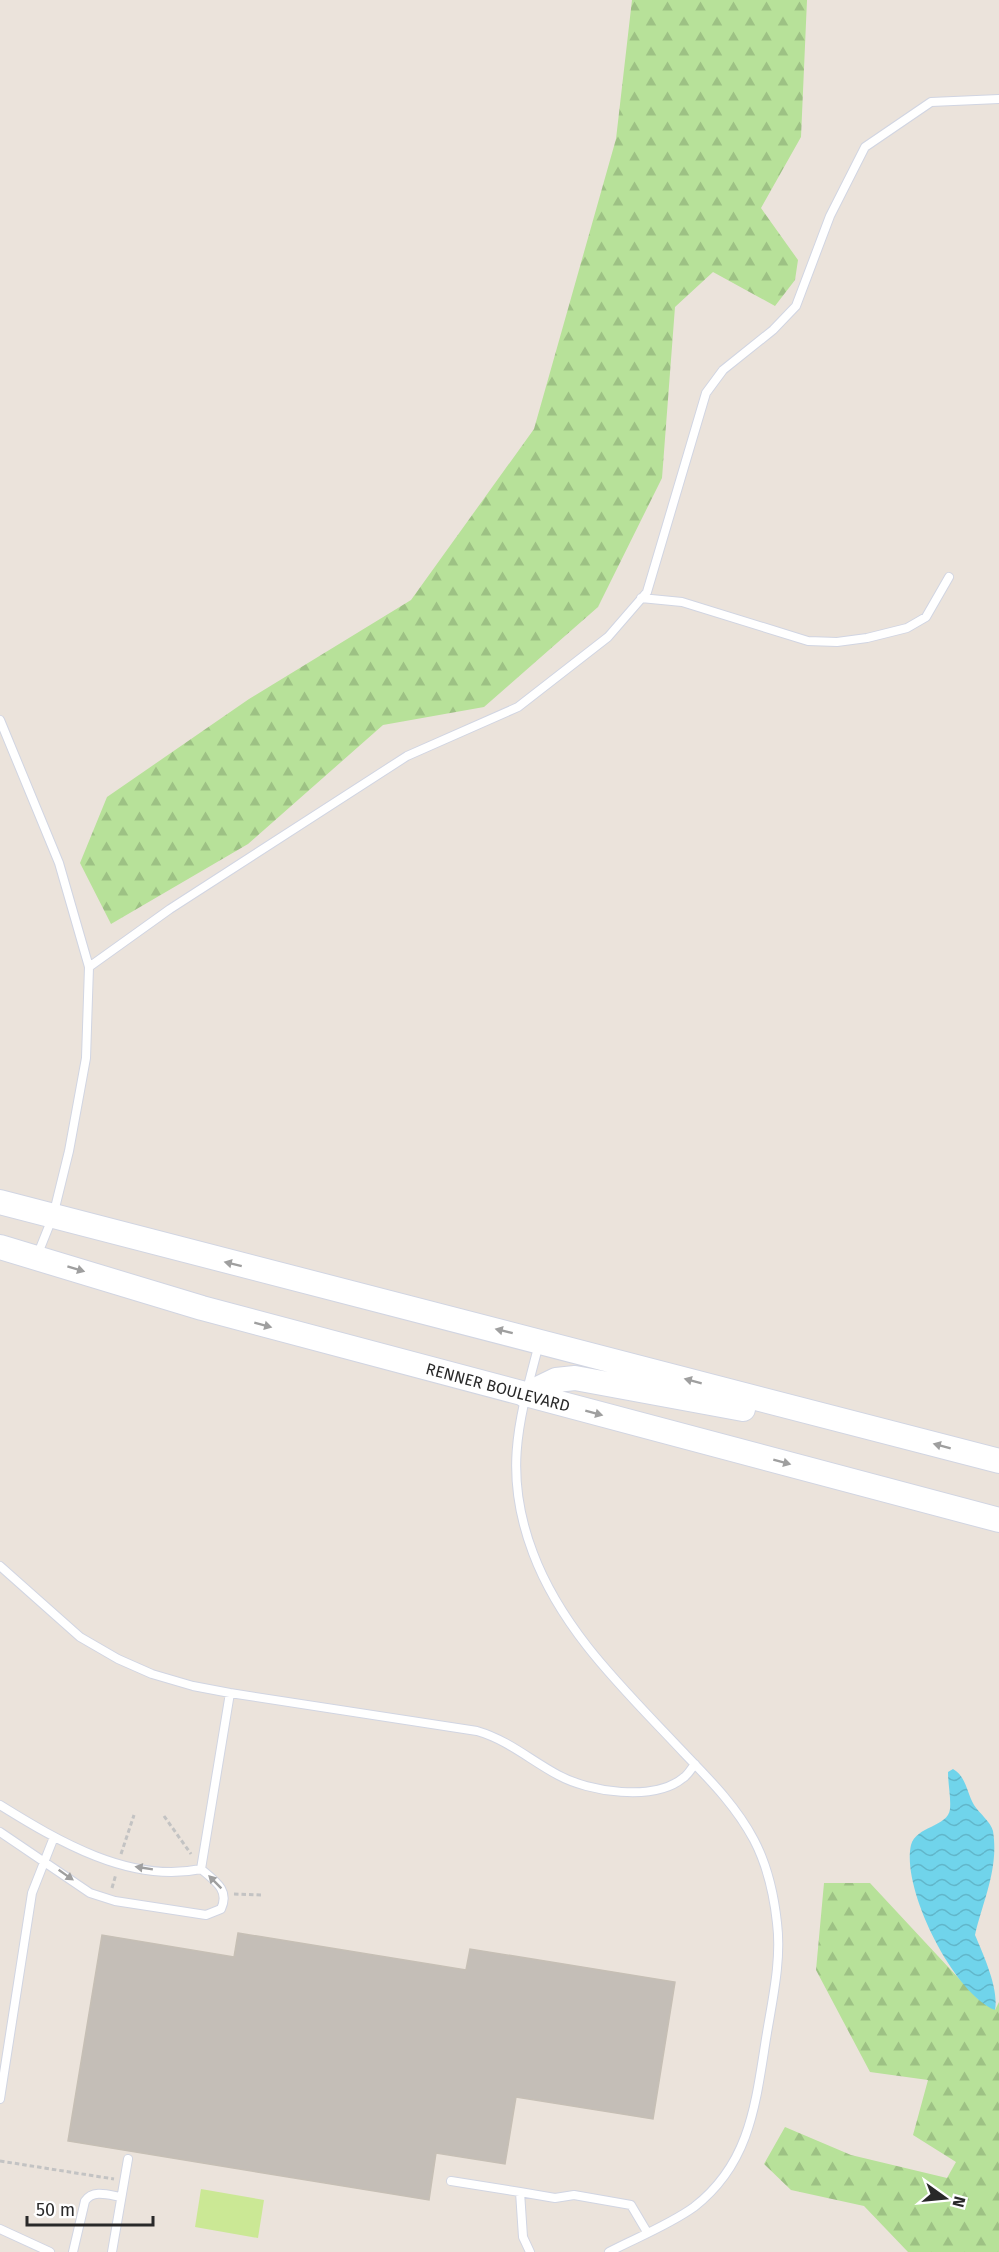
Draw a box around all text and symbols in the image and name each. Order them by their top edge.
one-way arrow [224,1258,243,1268]
one-way arrow [67,1265,85,1274]
one-way arrow [254,1320,272,1330]
one-way arrow [495,1326,513,1336]
street label: RENNER BOULEVARD [424,1359,572,1416]
one-way arrow [684,1375,702,1385]
one-way arrow [584,1408,603,1418]
one-way arrow [933,1441,951,1450]
one-way arrow [773,1458,791,1468]
one-way arrow [134,1863,153,1872]
one-way arrow [59,1869,74,1881]
one-way arrow [208,1875,223,1889]
north arrow [915,2168,975,2228]
scale bar [27,2189,153,2227]
text: N [948,2194,970,2209]
text: 50 m [36,2199,75,2221]

